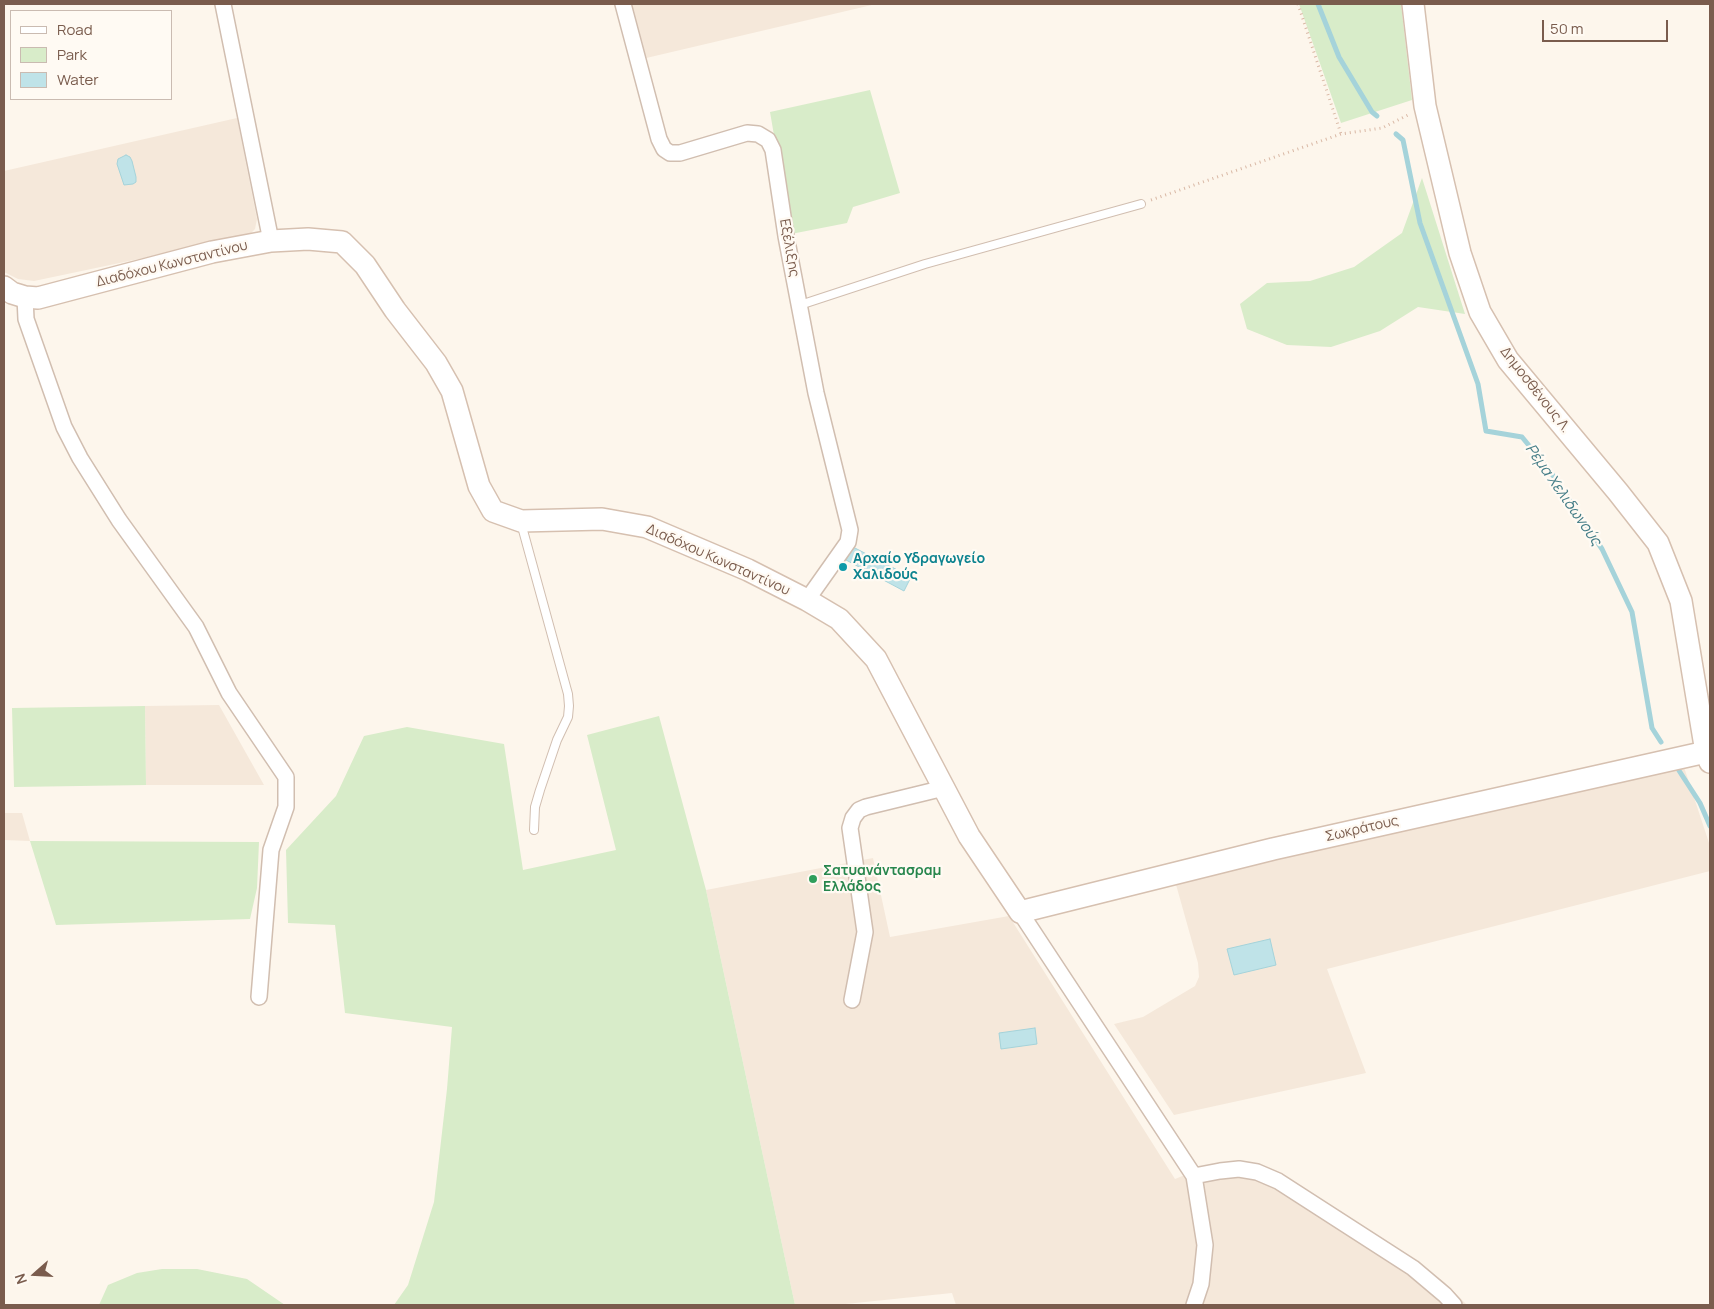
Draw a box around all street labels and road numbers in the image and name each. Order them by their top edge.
street label: Εξέλιξης [776,218,802,278]
street label: Διαδόχου Κωνσταντίνου [95,237,249,291]
street label: Δημοσθένους Λ. [1496,344,1574,436]
street label: Διαδόχου Κωνσταντίνου [644,521,792,599]
street label: Σωκράτους [1324,812,1400,846]

